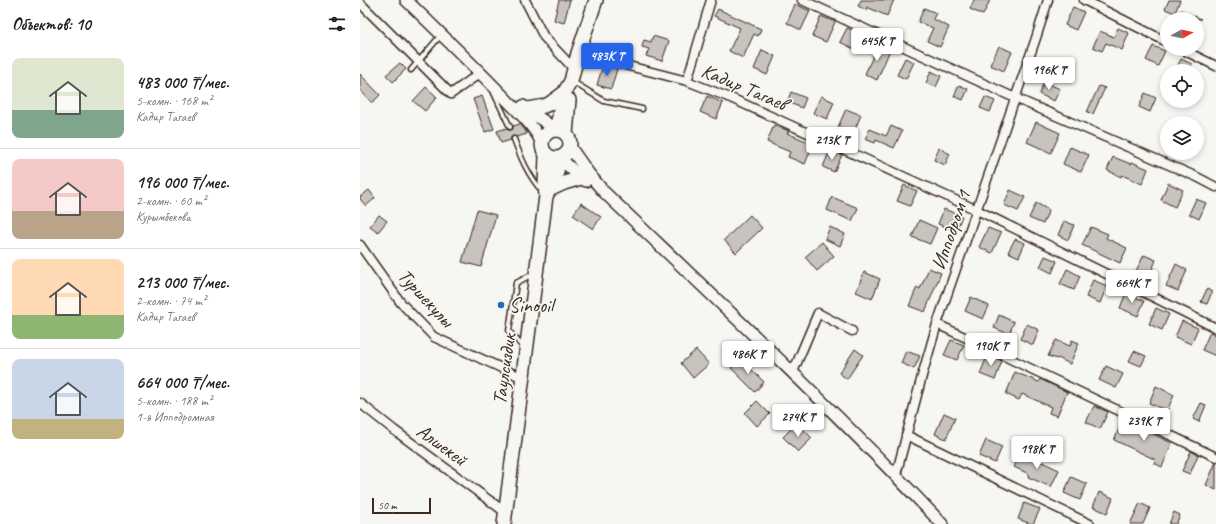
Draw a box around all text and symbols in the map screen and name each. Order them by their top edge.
north arrow [1160,12,1204,56]
map controls [1160,12,1204,160]
icon: filters [326,13,348,35]
text: Объектов: 10 [12,14,91,35]
pin: 645K ₸ [844,28,910,62]
text: 645K ₸ [860,33,894,49]
pin: 483K ₸ [574,43,640,77]
text: 483K ₸ [590,48,624,64]
pin: 196K ₸ [1016,57,1082,91]
street label: Кадир Тагаев [698,58,795,118]
text: 196K ₸ [1032,62,1066,78]
button: locate [1160,64,1204,108]
text: 483 000 ₸/мес. [136,72,229,93]
icon: home [44,74,92,122]
text: 5-комн. · 168 m² [136,93,212,109]
text: Кадир Тагаев [136,109,195,125]
button: layers [1160,116,1204,160]
pin: 213K ₸ [799,127,865,161]
text: 213K ₸ [815,132,849,148]
text: 196 000 ₸/мес. [136,172,229,193]
icon: home [44,175,92,223]
street label: Ипподром 1 [926,186,977,273]
text: 2-комн. · 60 m² [136,193,206,209]
text: Курымбекова [136,209,191,225]
street label: Туршекулы [393,264,460,333]
pin: 664K ₸ [1099,270,1165,304]
text: 213 000 ₸/мес. [136,272,229,293]
icon: home [44,275,92,323]
text: 664K ₸ [1115,275,1149,291]
text: 2-комн. · 74 m² [136,293,206,309]
place label: Sinooil [509,293,557,318]
marker: Sinooil [496,300,506,310]
text: Кадир Тагаев [136,309,195,325]
street label: Таулсиздик [487,330,522,406]
pin: 190K ₸ [958,333,1024,367]
text: 190K ₸ [974,338,1008,354]
pin: 486K ₸ [715,341,781,375]
text: 486K ₸ [731,346,765,362]
text: 664 000 ₸/мес. [136,372,229,393]
icon: home [44,375,92,423]
text: 5-комн. · 188 m² [136,393,212,409]
pin: 274K ₸ [765,404,831,438]
pin: 239K ₸ [1111,408,1177,442]
text: 1-я Ипподромная [136,409,214,425]
text: 274K ₸ [781,409,815,425]
text: 239K ₸ [1127,413,1161,429]
street label: Алшекей [412,418,474,473]
pin: 198K ₸ [1004,436,1070,470]
text: 198K ₸ [1020,441,1054,457]
scale bar [372,496,431,515]
text: 50 m [378,498,397,512]

